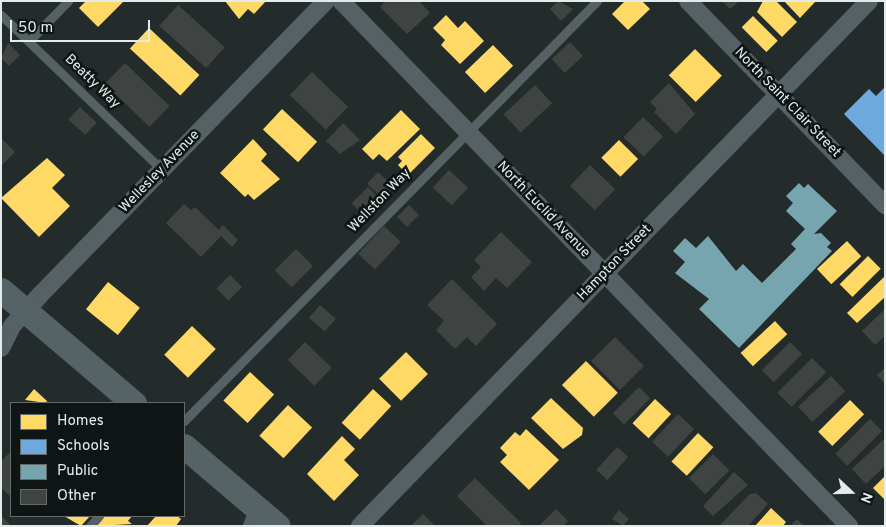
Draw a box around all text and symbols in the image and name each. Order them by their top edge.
scale bar [12,10,152,42]
text: 50 m [18,19,53,38]
street label: North Saint Clair Street [730,45,844,161]
street label: Beatty Way [61,51,123,113]
street label: Wellesley Avenue [116,127,204,217]
street label: North Euclid Avenue [493,158,593,262]
street label: Wellston Way [345,165,415,237]
street label: Hampton Street [574,221,656,305]
legend [10,402,185,517]
text: Homes [57,412,104,431]
text: Schools [57,437,110,456]
text: Public [57,462,98,481]
north arrow [826,467,876,517]
text: Other [57,487,96,506]
text: N [856,490,875,505]

